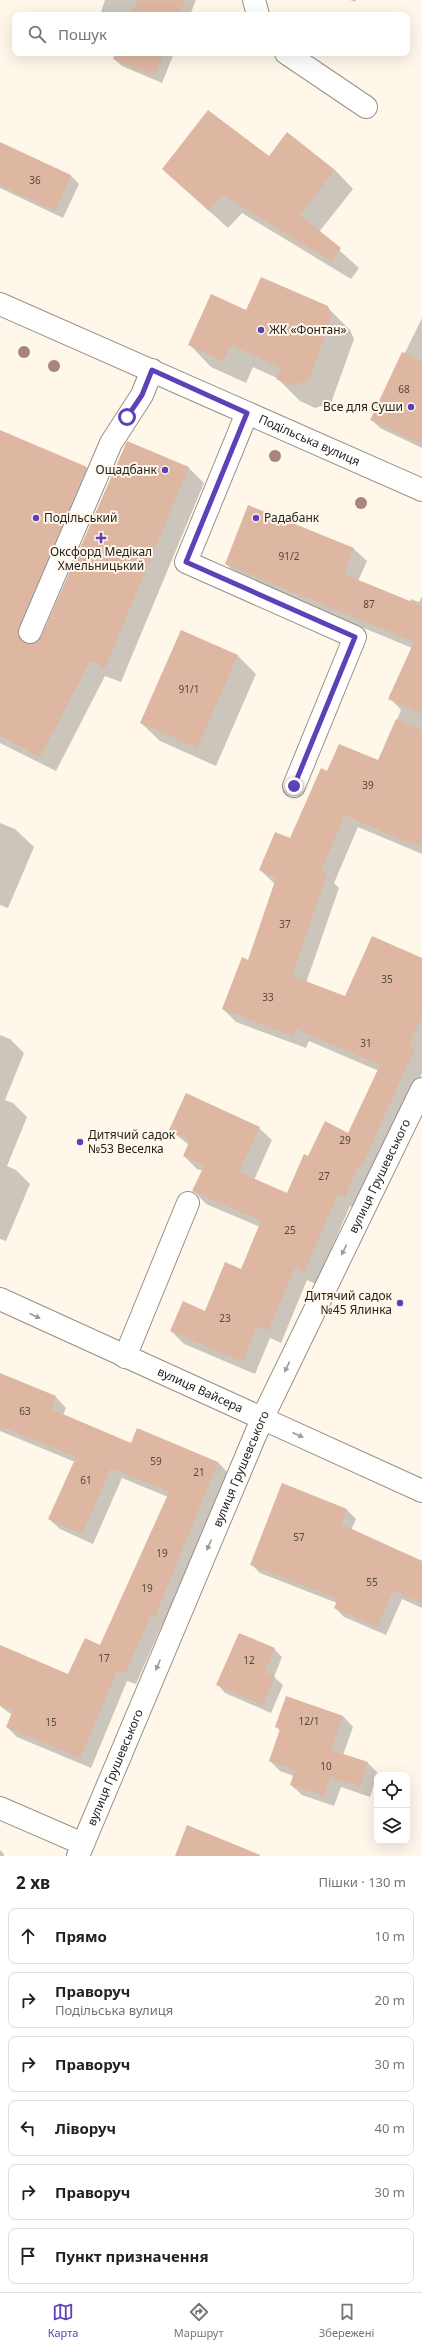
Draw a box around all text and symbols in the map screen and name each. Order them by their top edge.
search box [12,12,410,56]
icon: search [26,23,48,45]
text: Пошук [58,24,107,44]
house number: 36 [29,173,41,187]
place label: ЖК «Фонтан» [269,321,347,338]
marker: ЖК «Фонтан» [256,325,266,335]
house number: 68 [398,382,410,396]
place label: Все для Суши [323,398,403,415]
marker: Все для Суши [406,402,416,412]
route start [118,408,136,426]
street label: Подільська вулиця [256,410,363,470]
place label: Ощадбанк [96,461,158,478]
marker: Ощадбанк [160,465,170,475]
place label: Подільський [44,509,118,526]
place label: Радабанк [264,509,320,526]
marker: Подільський [31,513,41,523]
marker: Радабанк [251,513,261,523]
marker: Оксфорд Медікал Хмельницький [95,532,107,544]
place label: Оксфорд Медікал Хмельницький [50,543,152,574]
house number: 91/2 [279,549,300,563]
house number: 87 [363,597,375,611]
house number: 91/1 [179,682,199,696]
route end [285,777,303,795]
house number: 39 [362,778,374,792]
house number: 37 [279,917,291,931]
house number: 35 [381,972,393,986]
house number: 33 [262,990,274,1004]
house number: 31 [360,1036,372,1050]
street label: вулиця Грушевського [344,1116,414,1236]
place label: Дитячий садок №53 Веселка [88,1126,176,1157]
house number: 29 [339,1133,351,1147]
marker: Дитячий садок №53 Веселка [75,1137,85,1147]
house number: 27 [318,1169,330,1183]
house number: 25 [284,1223,296,1237]
one-way arrow [341,1245,347,1256]
place label: Дитячий садок №45 Ялинка [305,1287,393,1318]
marker: Дитячий садок №45 Ялинка [395,1298,405,1308]
house number: 23 [219,1311,231,1325]
one-way arrow [30,1313,42,1319]
one-way arrow [284,1362,290,1373]
street label: вулиця Вайсера [155,1363,246,1417]
house number: 63 [19,1404,31,1418]
street label: вулиця Грушевського [208,1408,273,1530]
one-way arrow [292,1432,304,1438]
house number: 59 [150,1454,162,1468]
house number: 21 [193,1465,205,1479]
house number: 61 [80,1473,92,1487]
house number: 57 [293,1530,305,1544]
one-way arrow [206,1540,212,1551]
house number: 19 [156,1546,168,1560]
house number: 55 [366,1575,378,1589]
house number: 19 [141,1581,153,1595]
house number: 17 [98,1651,110,1665]
house number: 12 [243,1653,255,1667]
one-way arrow [155,1659,162,1671]
street label: вулиця Грушевського [83,1706,147,1828]
house number: 12/1 [299,1714,319,1728]
house number: 15 [45,1715,57,1729]
house number: 10 [320,1759,332,1773]
map controls [374,1772,410,1844]
button: locate [374,1772,410,1808]
button: layers [374,1808,410,1844]
text: 2 хв [16,1871,50,1894]
text: Пішки · 130 m [318,1873,406,1891]
icon: ahead [17,1925,39,1947]
text: Прямо [55,1926,107,1946]
text: 10 m [375,1927,405,1945]
text: Праворуч [55,1981,130,2001]
icon: right [17,1989,39,2011]
text: 20 m [375,1991,405,2009]
text: Подільська вулиця [55,2001,173,2019]
icon: right [17,2053,39,2075]
text: Праворуч [55,2054,130,2074]
text: 30 m [375,2055,405,2073]
icon: left [17,2117,39,2139]
text: Ліворуч [55,2118,116,2138]
text: 40 m [375,2119,405,2137]
icon: right [17,2181,39,2203]
text: Праворуч [55,2182,130,2202]
text: 30 m [375,2183,405,2201]
icon: arrive [17,2245,39,2267]
text: Пункт призначення [55,2246,209,2266]
tab: Карта [48,2301,78,2340]
tab: Маршрут [174,2301,224,2340]
tab: Збережені [319,2301,374,2340]

